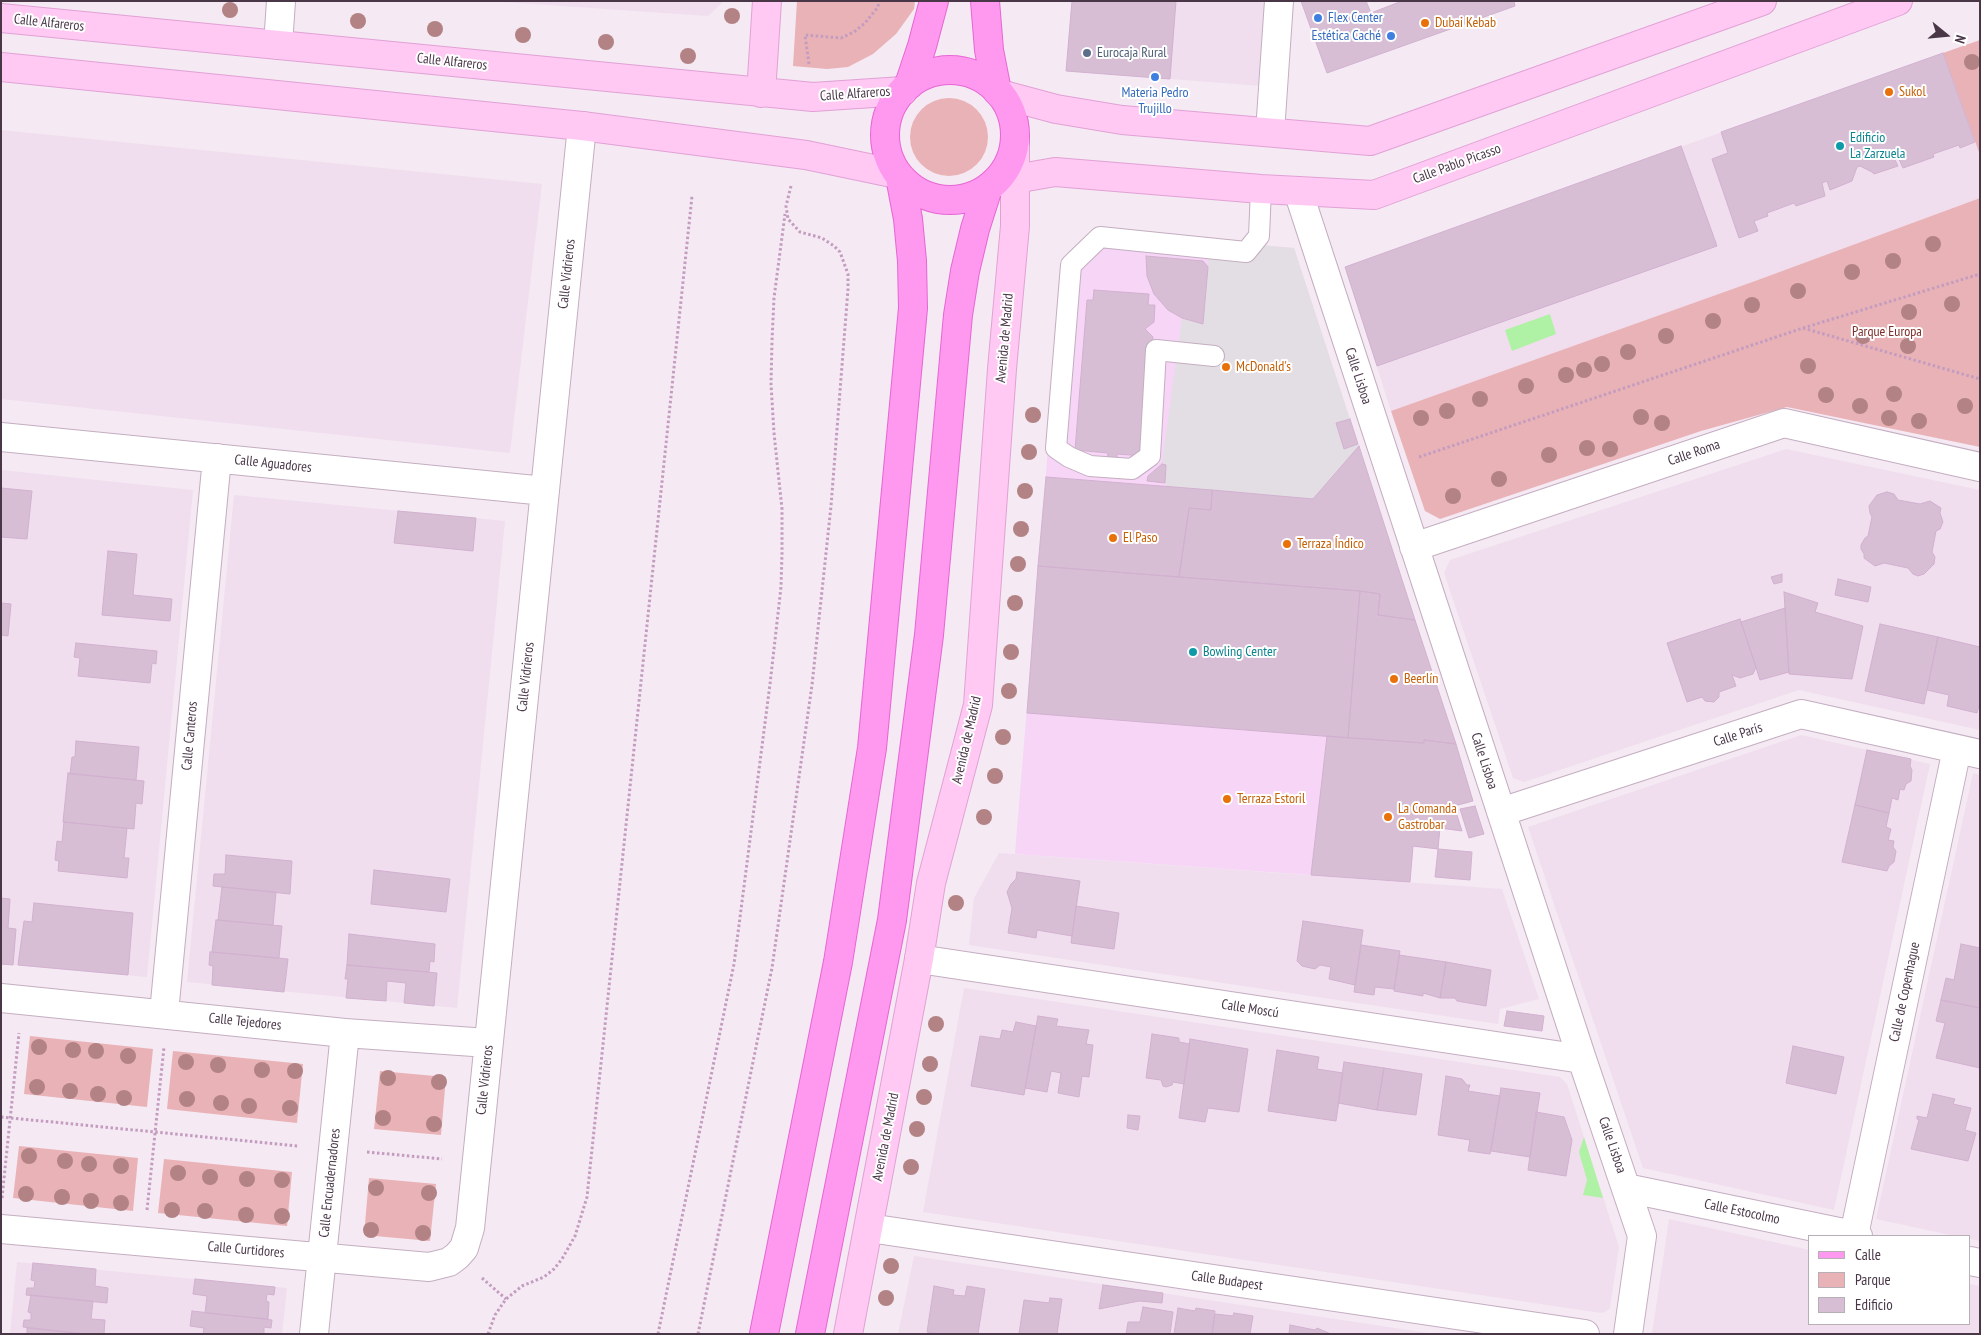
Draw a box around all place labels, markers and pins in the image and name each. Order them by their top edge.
place label: Flex Center [1328,10,1383,26]
marker: Flex Center [1312,12,1324,24]
place label: Dubai Kebab [1435,15,1496,31]
marker: Dubai Kebab [1419,17,1431,29]
place label: Estética Caché [1312,28,1381,44]
marker: Estética Caché [1385,30,1397,42]
place label: Eurocaja Rural [1097,45,1167,61]
marker: Eurocaja Rural [1081,47,1093,59]
marker: Materia Pedro Trujillo [1149,71,1161,83]
place label: Sukol [1899,84,1926,100]
place label: Materia Pedro Trujillo [1121,85,1189,118]
marker: Sukol [1883,86,1895,98]
place label: Edificio La Zarzuela [1850,130,1905,162]
marker: Edificio La Zarzuela [1834,140,1846,152]
place label: McDonald's [1236,359,1291,375]
marker: McDonald's [1220,361,1232,373]
place label: El Paso [1123,530,1158,546]
marker: El Paso [1107,532,1119,544]
place label: Terraza Índico [1297,536,1364,552]
marker: Terraza Índico [1281,538,1293,550]
place label: Bowling Center [1203,644,1277,660]
marker: Bowling Center [1187,646,1199,658]
place label: Beerlín [1404,671,1438,687]
marker: Beerlín [1388,673,1400,685]
place label: Terraza Estoril [1237,791,1305,807]
marker: Terraza Estoril [1221,793,1233,805]
place label: La Comanda Gastrobar [1398,801,1457,834]
marker: La Comanda Gastrobar [1382,811,1394,823]

